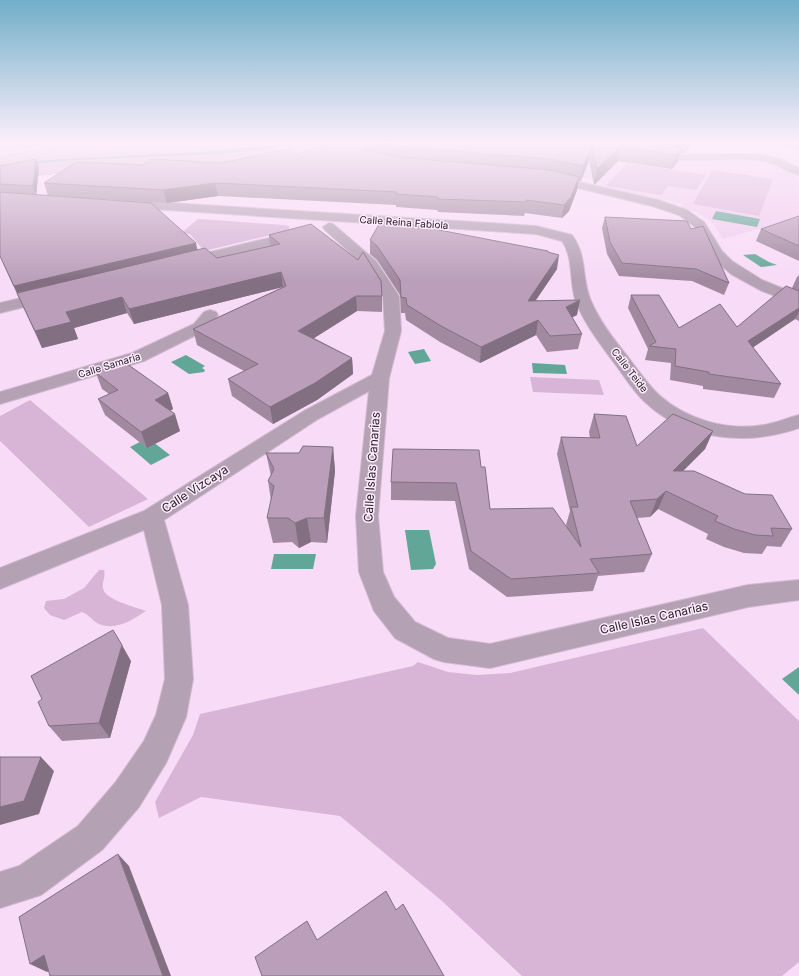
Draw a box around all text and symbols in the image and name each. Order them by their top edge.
street label: Calle Reina Fabiola [359,213,449,231]
street label: Calle Teide [609,346,651,394]
street label: Calle Samaria [76,350,142,380]
street label: Calle Islas Canarias [360,411,383,523]
street label: Calle Vizcaya [159,462,231,516]
street label: Calle Islas Canarias [598,598,709,637]

